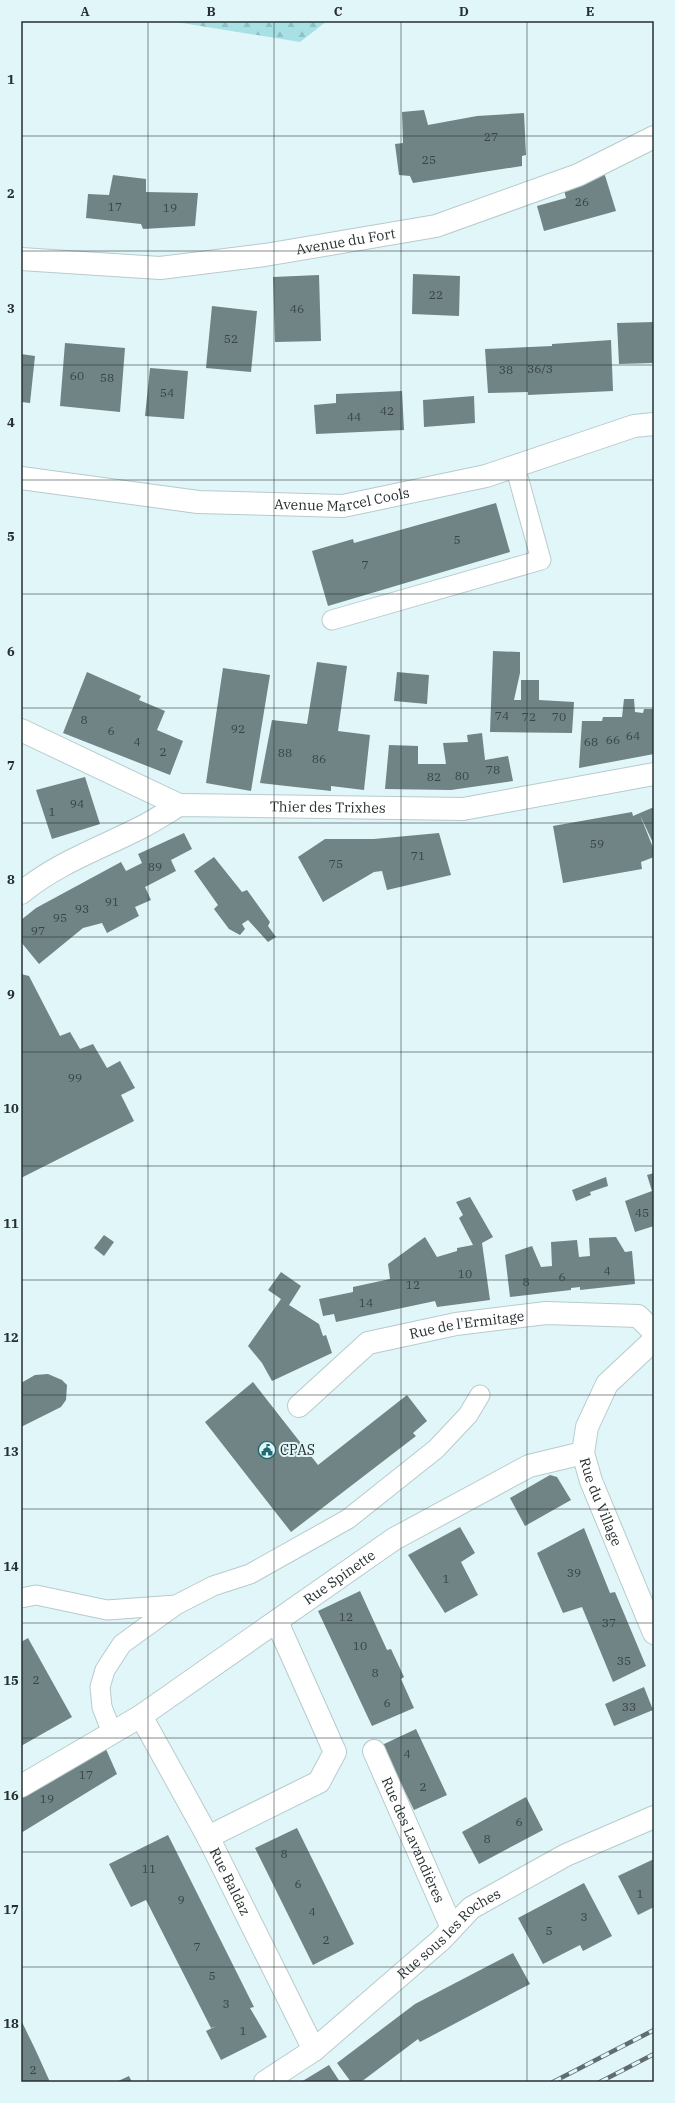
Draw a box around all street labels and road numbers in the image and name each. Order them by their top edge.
street label: Avenue du Fort [295,224,397,259]
street label: Avenue Marcel Cools [274,483,411,515]
street label: Thier des Trixhes [270,797,386,817]
street label: Rue de l'Ermitage [408,1307,525,1343]
street label: Rue du Village [576,1455,626,1549]
street label: Rue Spinette [300,1546,379,1609]
street label: Rue des Lavandières [378,1774,449,1906]
street label: Rue Baldaz [206,1845,255,1918]
street label: Rue sous les Roches [393,1884,504,1983]

